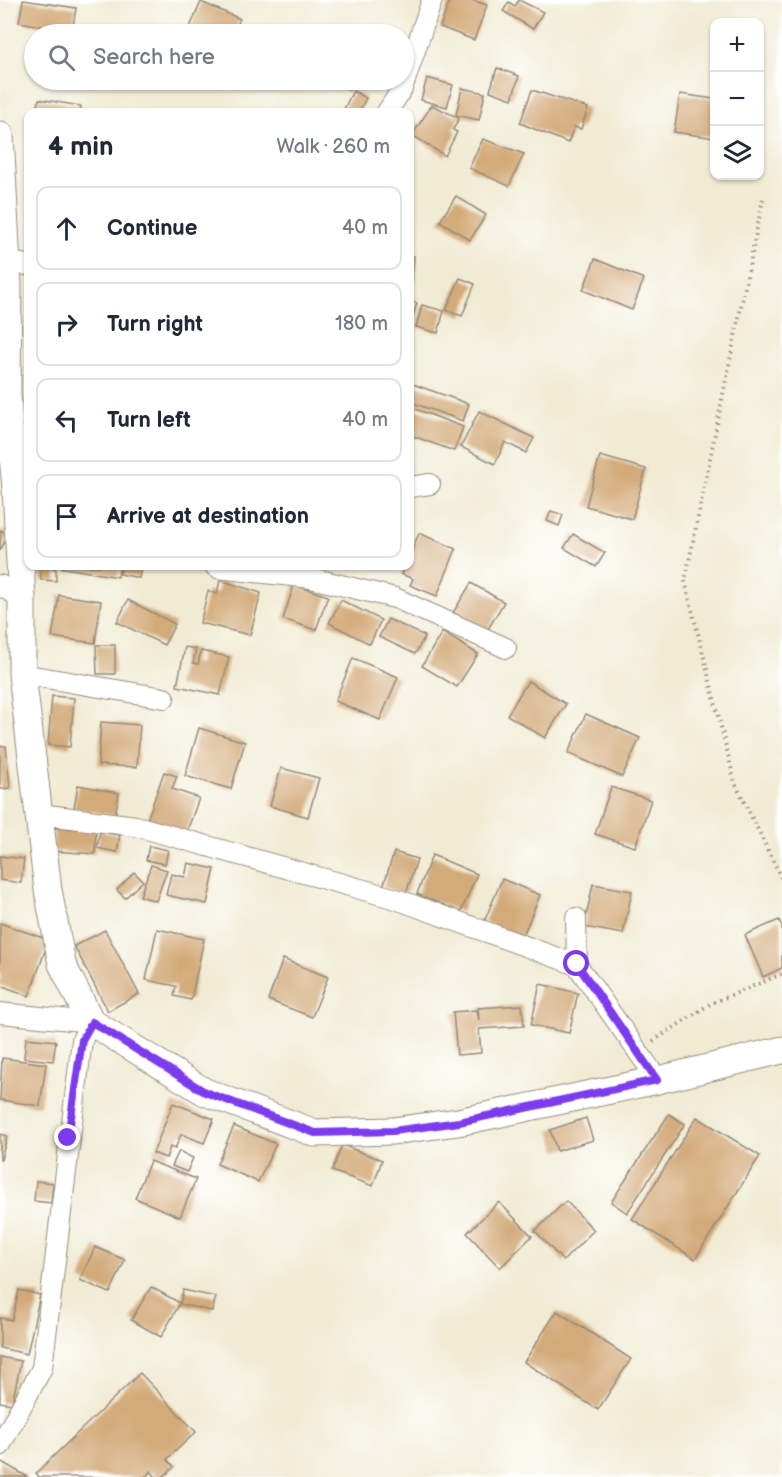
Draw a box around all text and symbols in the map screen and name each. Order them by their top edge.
map controls [710,18,764,180]
button: + [710,18,764,72]
search box [24,24,414,90]
icon: search [45,41,78,74]
text: Search here [93,44,215,71]
button: − [710,72,764,126]
button: layers [710,126,764,180]
text: 4 min [48,132,113,163]
text: Walk · 260 m [277,135,390,159]
icon: ahead [50,212,83,245]
text: Continue [107,215,197,242]
text: 40 m [342,216,388,240]
icon: right [50,308,83,341]
text: Turn right [107,311,203,338]
text: 180 m [335,312,388,336]
icon: left [50,404,83,437]
text: Turn left [107,407,191,434]
text: 40 m [342,408,388,432]
icon: arrive [50,500,83,533]
text: Arrive at destination [107,503,309,530]
route start [563,950,589,976]
route end [54,1124,80,1150]

